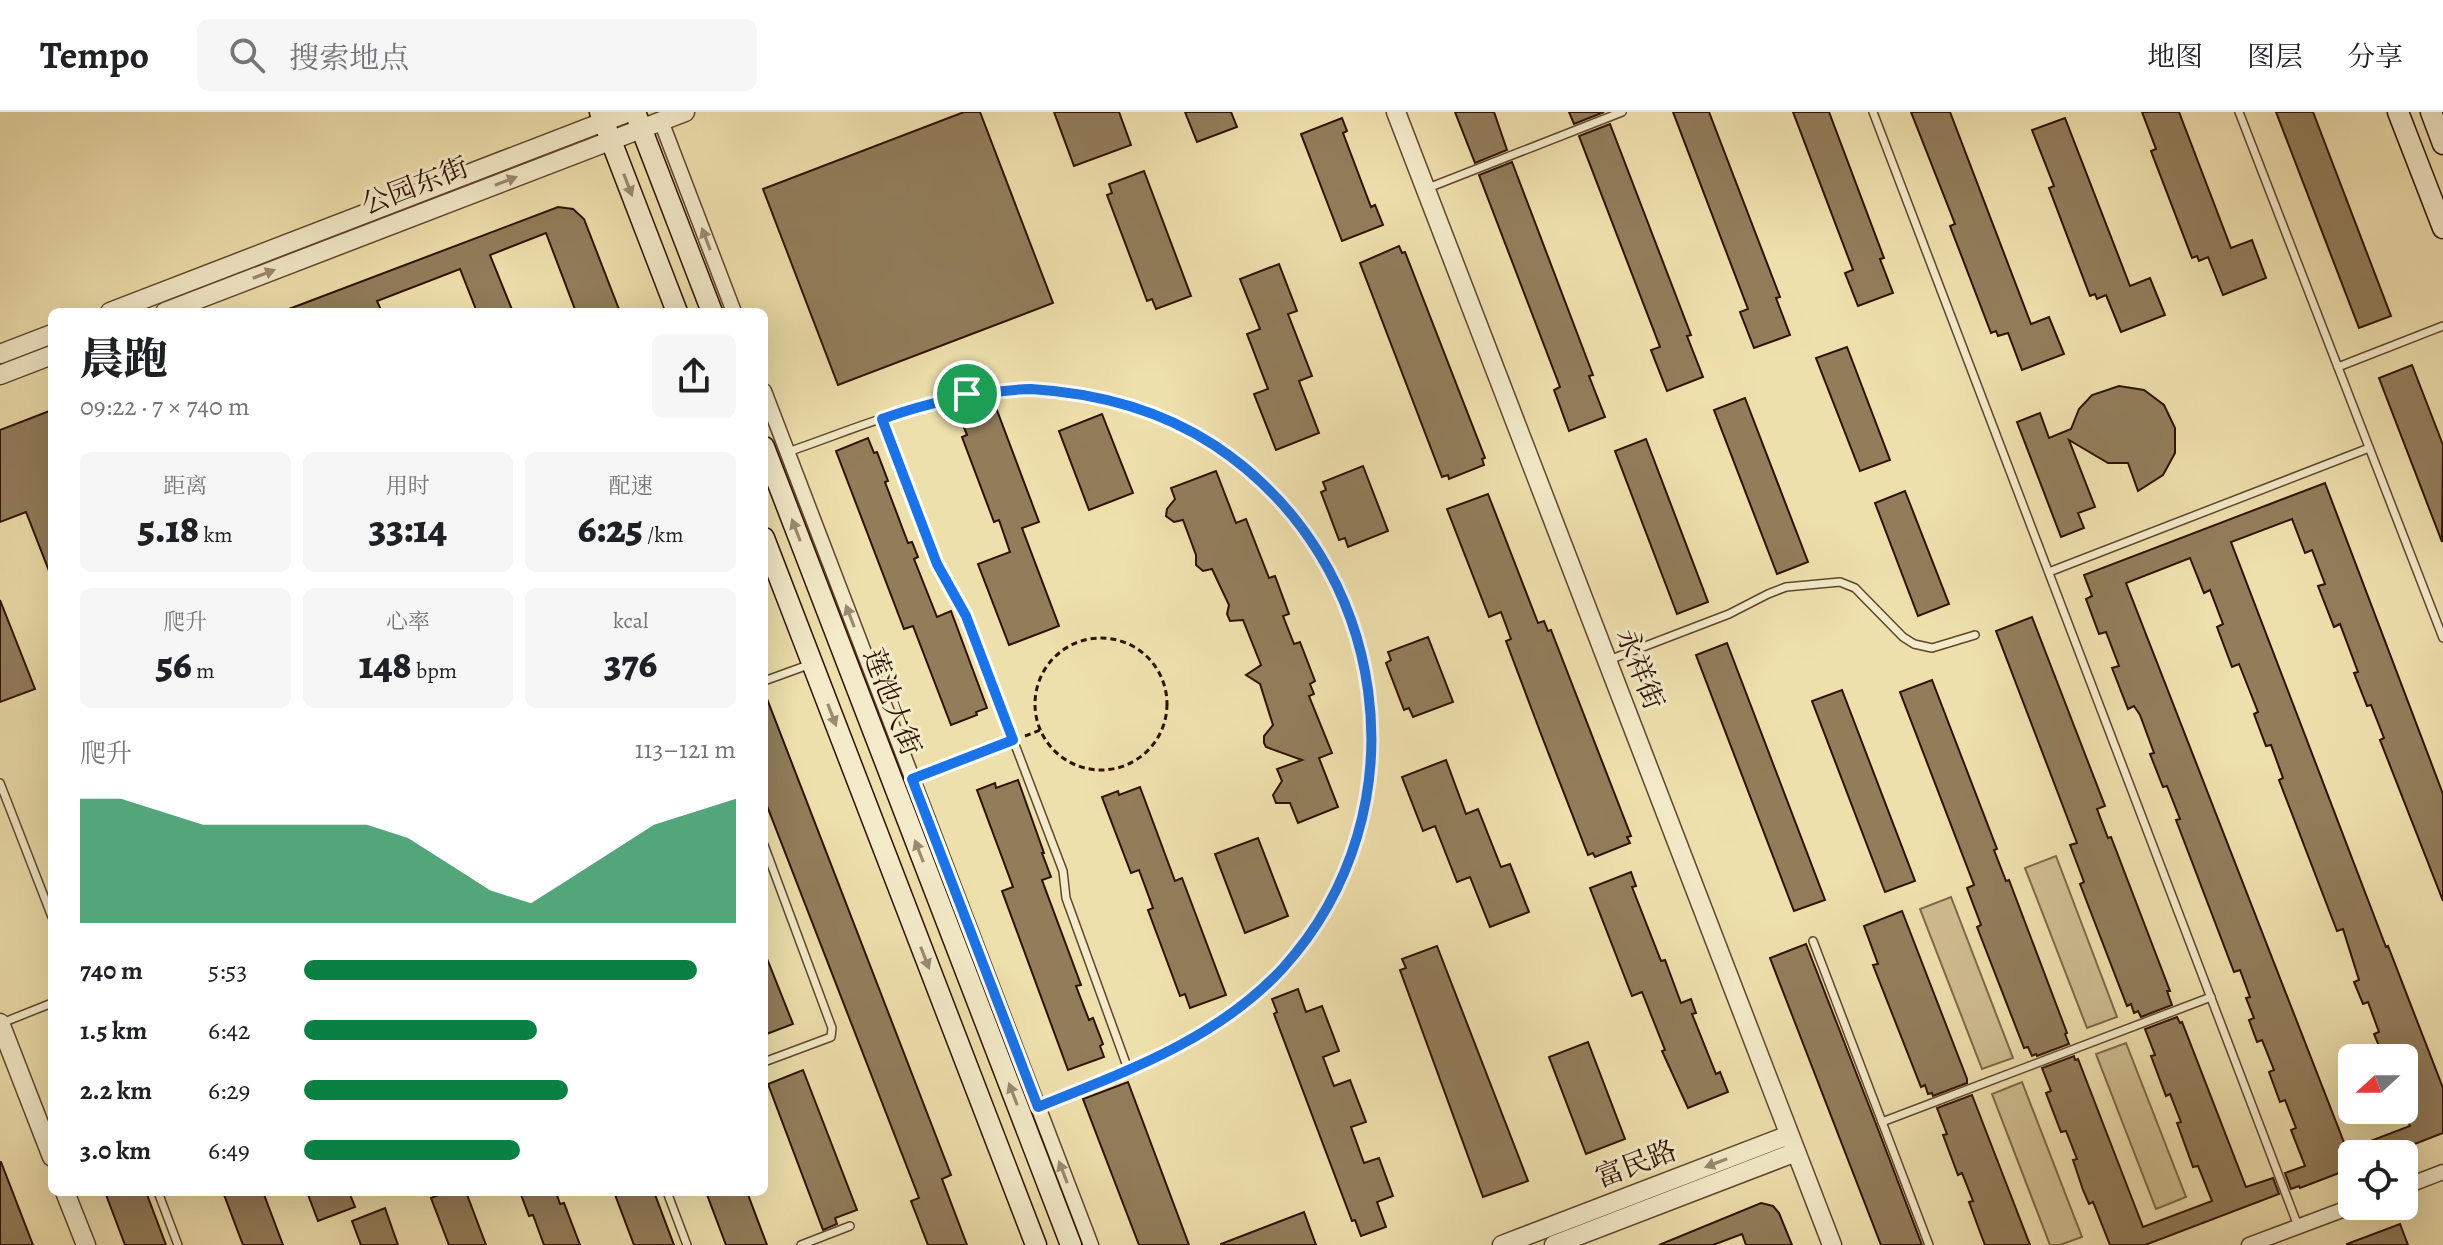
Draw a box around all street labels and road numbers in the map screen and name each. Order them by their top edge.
street label: 公园东街 [356,148,474,224]
street label: 永祥街 [1607,623,1673,715]
street label: 莲池大街 [854,643,930,761]
street label: 富民路 [1590,1131,1682,1197]

